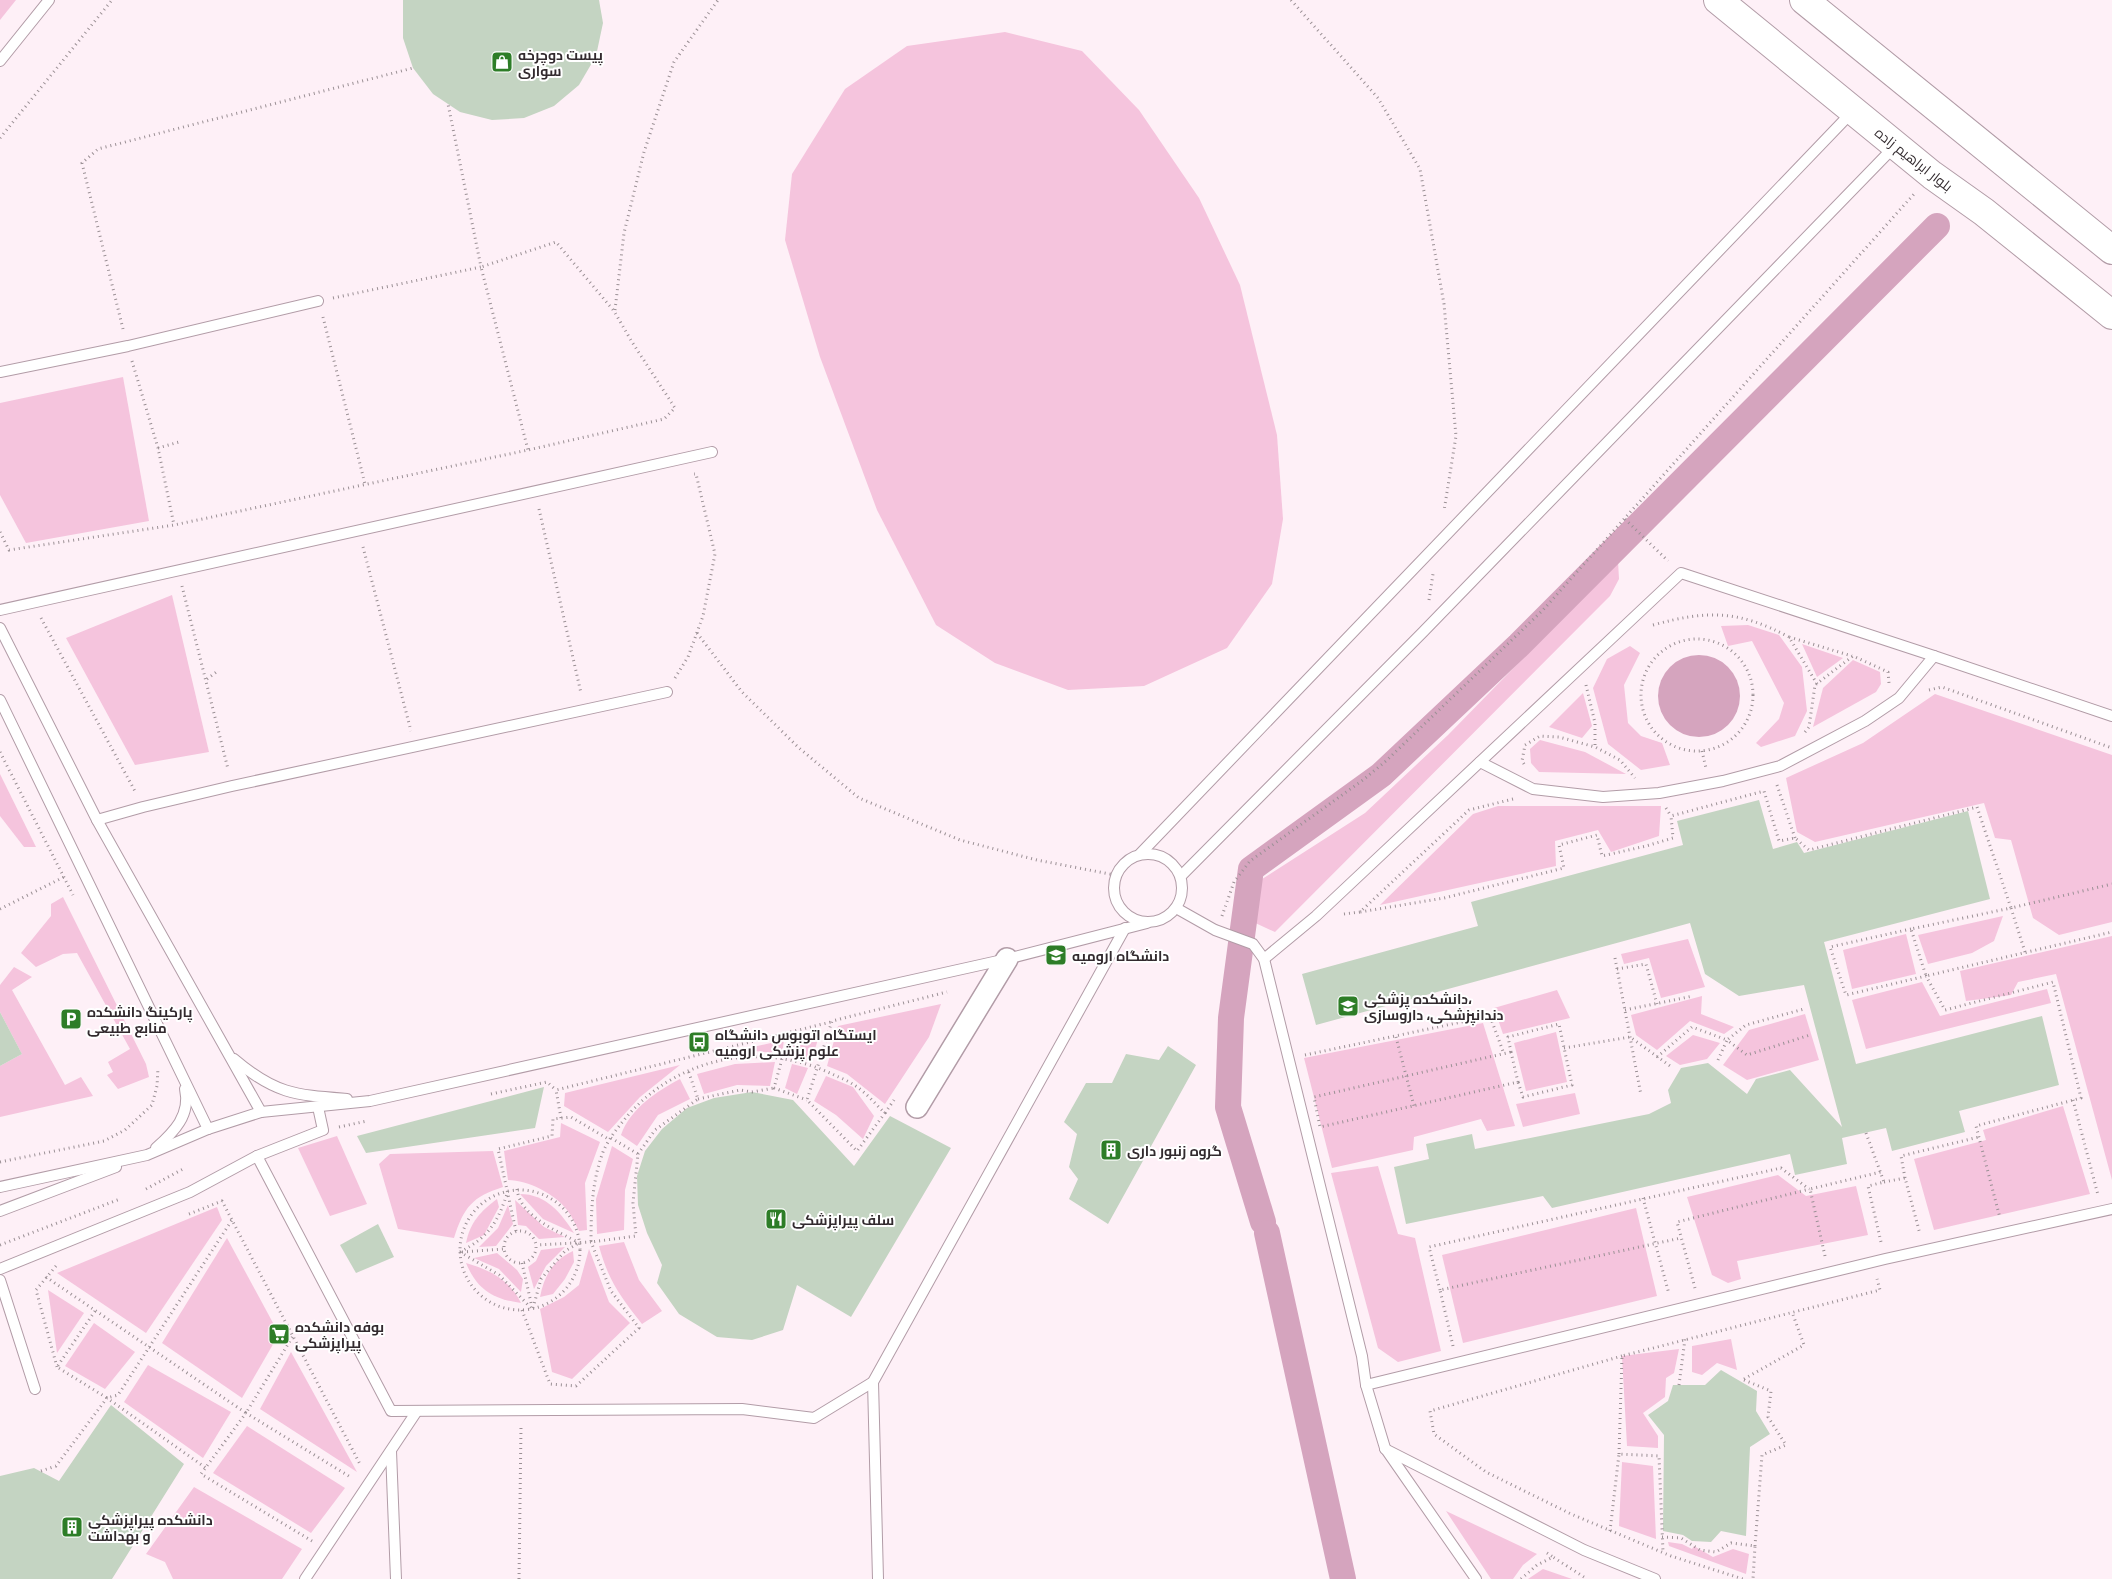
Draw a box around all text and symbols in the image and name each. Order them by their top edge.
place label: پیست دوچرخه سواری [518,46,603,80]
shop icon: پیست دوچرخه سواری [490,50,514,74]
street label: بلوار ابراهیم زاده [1871,123,1956,196]
school or university icon: دانشگاه ارومیه [1044,943,1068,967]
place label: دانشگاه ارومیه [1072,947,1169,965]
place label: دانشکده پزشکی، دندانپزشکی، داروسازی [1364,990,1504,1026]
school or university icon: دانشکده پزشکی، دندانپزشکی، داروسازی [1336,994,1360,1018]
place label: پارکینگ دانشکده منابع طبیعی [87,1003,192,1038]
parking icon: پارکینگ دانشکده منابع طبیعی [59,1007,83,1031]
place label: ایستگاه اتوبوس دانشگاه علوم پزشکی ارومیه [715,1026,877,1062]
bus stop icon: ایستگاه اتوبوس دانشگاه علوم پزشکی ارومیه [687,1030,711,1054]
building icon: گروه زنبور داری [1099,1138,1123,1162]
place label: گروه زنبور داری [1127,1142,1222,1160]
restaurant icon: سلف پیراپزشکی [764,1207,788,1231]
place label: سلف پیراپزشکی [792,1211,894,1231]
place label: بوفه دانشکده پیراپزشکی [295,1318,384,1354]
supermarket icon: بوفه دانشکده پیراپزشکی [267,1322,291,1346]
place label: دانشکده پیراپزشکی و بهداشت [88,1511,213,1545]
building icon: دانشکده پیراپزشکی و بهداشت [60,1515,84,1539]

